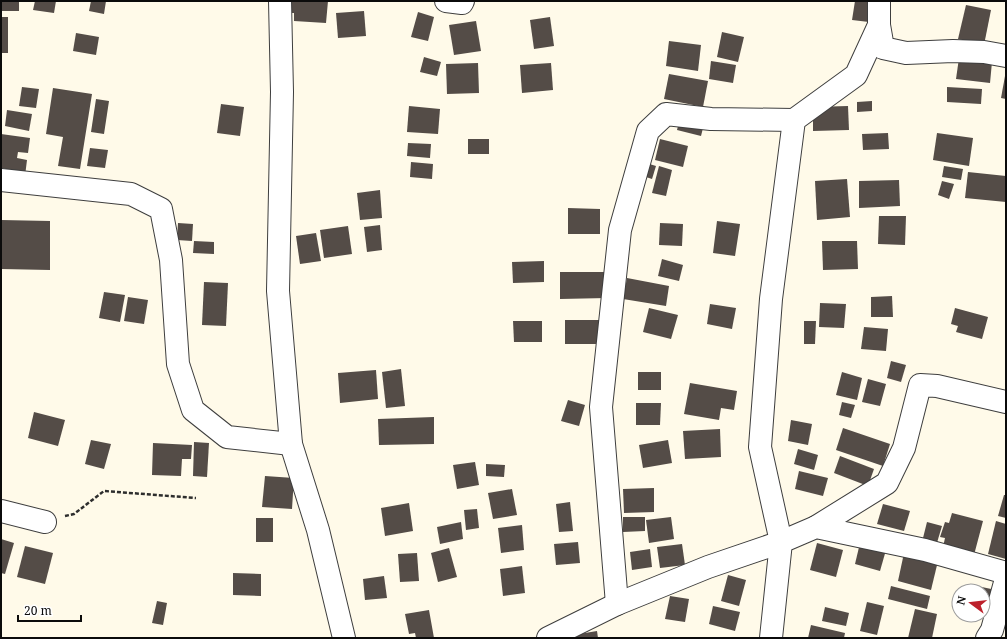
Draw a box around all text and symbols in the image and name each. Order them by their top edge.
north arrow [951,583,991,623]
text: N [952,594,969,606]
scale bar [18,597,81,623]
text: 20 m [24,602,52,619]

